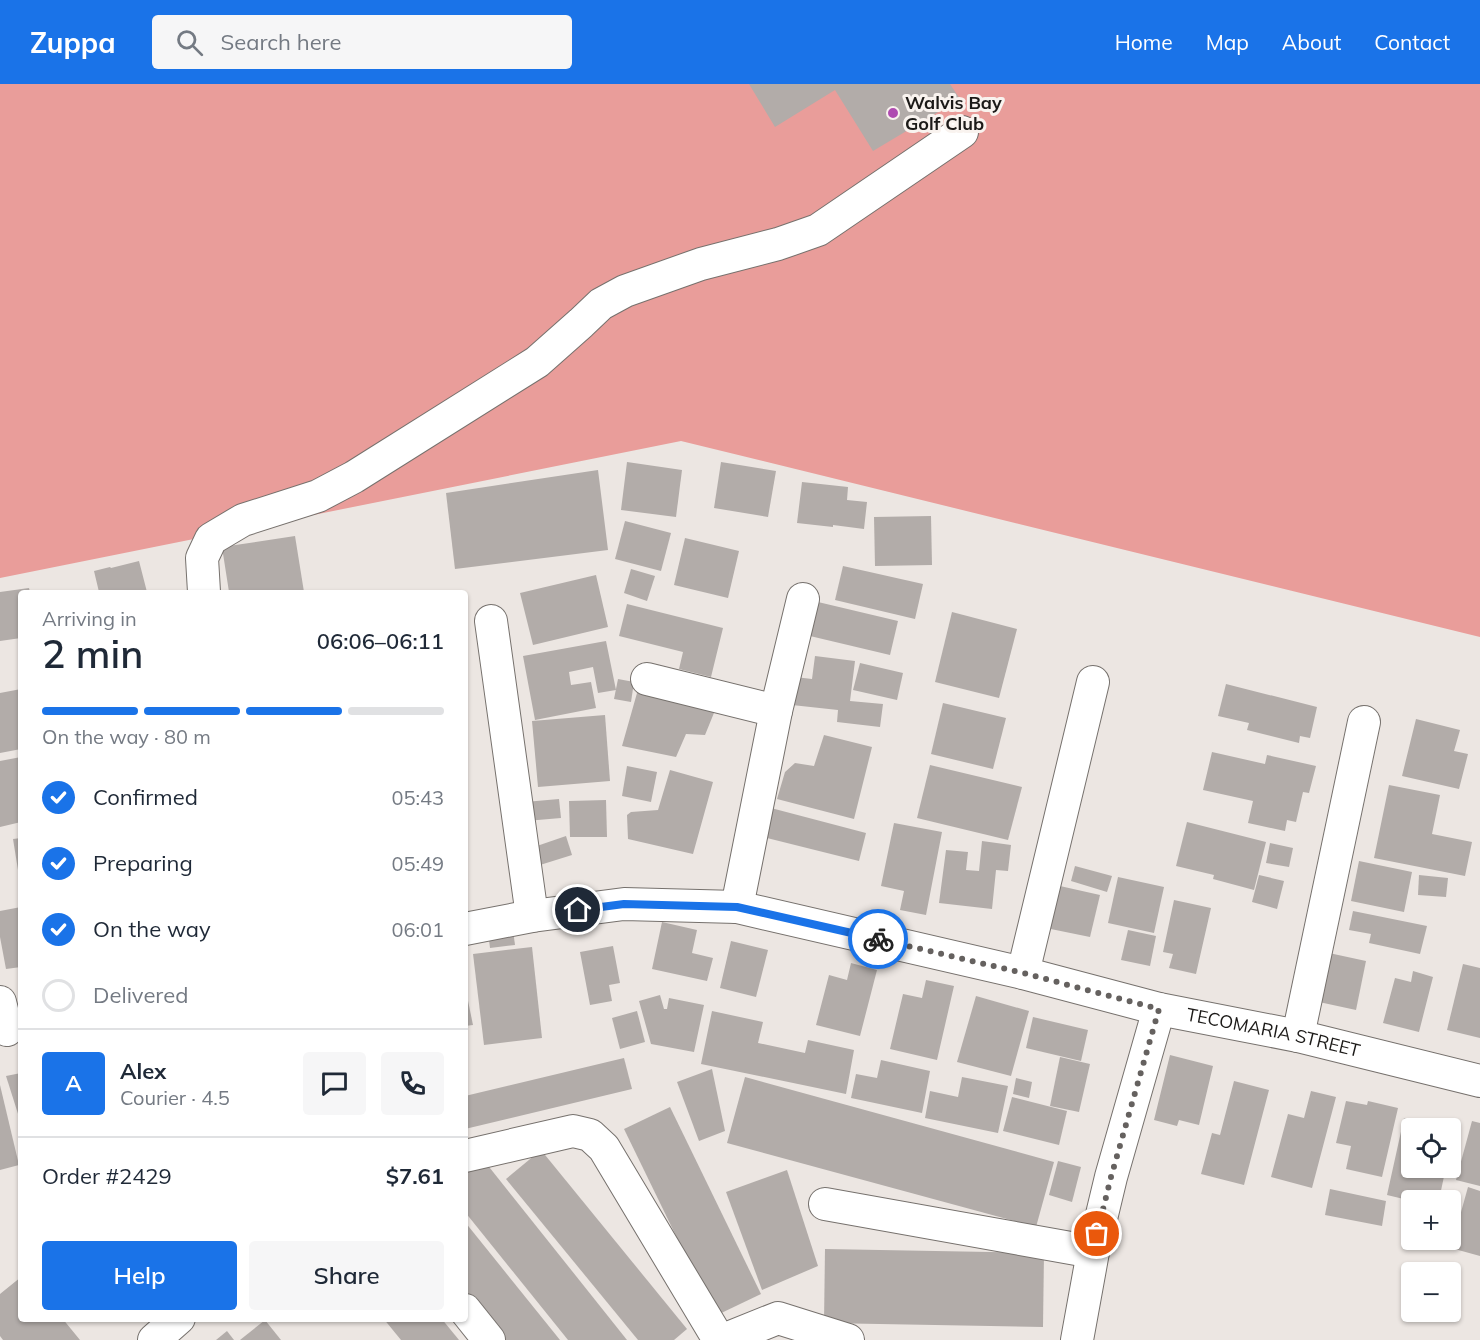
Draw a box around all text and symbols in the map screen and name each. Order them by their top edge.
search box [152,15,572,69]
text: Zuppa [30,25,116,60]
icon: search [173,26,206,59]
text: Search here [221,28,341,56]
text: Home [1115,29,1173,55]
text: Map [1206,29,1249,55]
text: About [1282,29,1341,55]
text: Contact [1374,29,1450,55]
place label: Walvis Bay Golf Club [905,91,1002,135]
marker: Walvis Bay Golf Club [886,106,900,120]
text: Arriving in [42,606,137,631]
text: 06:06–06:11 [317,627,444,655]
text: 2 min [42,629,143,678]
text: On the way · 80 m [42,724,211,749]
icon: check [42,781,75,814]
text: Confirmed [93,783,198,811]
text: 05:43 [391,785,444,810]
icon: check [42,847,75,880]
text: Preparing [93,849,193,877]
text: 05:49 [391,851,444,876]
pin [552,884,603,935]
icon: home [561,893,594,926]
courier [848,909,908,969]
icon: check [42,913,75,946]
text: On the way [93,915,211,943]
text: 06:01 [391,917,444,942]
icon: bike [862,923,895,956]
text: Delivered [93,981,188,1009]
street label: TECOMARIA STREET [1185,1003,1363,1062]
button: chat [303,1052,366,1115]
button: phone [381,1052,444,1115]
text: Alex [120,1057,166,1085]
text: A [65,1069,82,1097]
text: Courier · 4.5 [120,1085,230,1110]
map controls [1401,1118,1461,1322]
button: locate [1401,1118,1461,1178]
text: Order #2429 [42,1162,172,1190]
text: $7.61 [386,1162,444,1190]
button: + [1401,1190,1461,1250]
pin [1071,1208,1122,1259]
icon: bag [1080,1217,1113,1250]
button: Help [42,1241,237,1310]
button: Share [249,1241,444,1310]
button: − [1401,1262,1461,1322]

